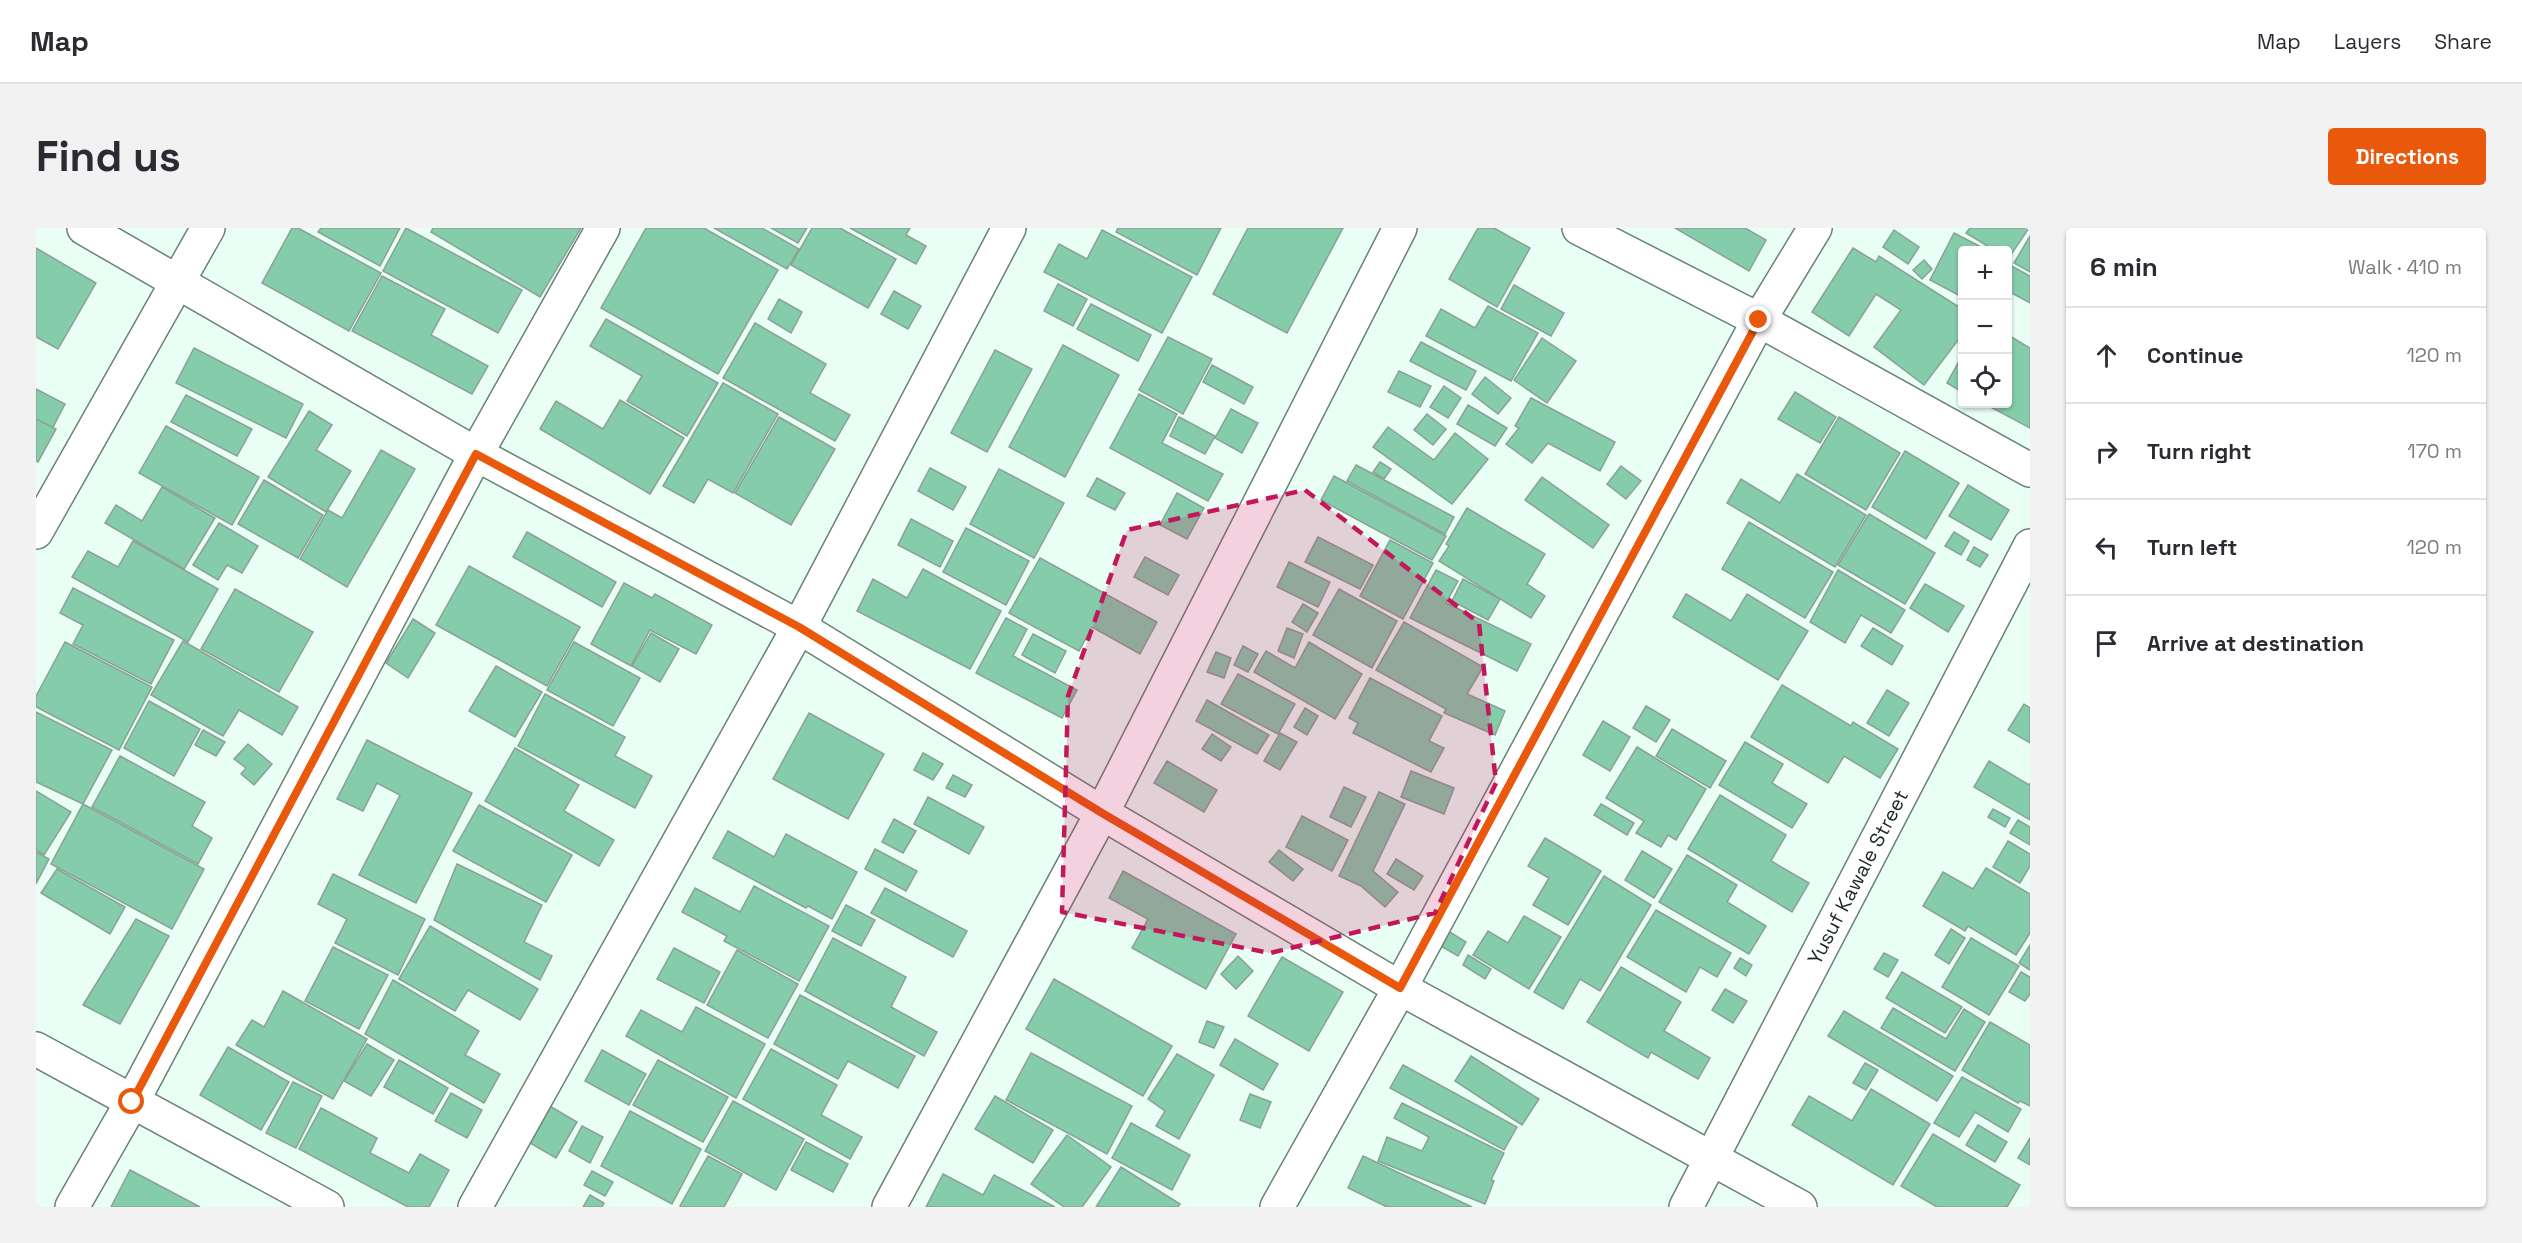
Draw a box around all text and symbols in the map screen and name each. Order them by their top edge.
text: Map [30,23,89,59]
text: Map [2257,28,2301,55]
text: Layers [2334,28,2401,55]
text: Share [2434,28,2492,55]
button: Directions [2328,128,2486,185]
text: Find us [36,130,181,183]
map controls [1958,246,2012,408]
button: + [1958,246,2012,300]
text: 6 min [2090,250,2158,284]
text: Walk · 410 m [2348,254,2462,280]
button: − [1958,300,2012,354]
route end [1745,306,1771,332]
icon: ahead [2090,339,2123,372]
text: Continue [2147,341,2243,369]
text: 120 m [2406,342,2462,368]
button: locate [1958,354,2012,408]
icon: right [2090,435,2123,468]
text: Turn right [2147,437,2252,465]
text: 170 m [2407,438,2462,464]
icon: left [2090,531,2123,564]
text: Turn left [2147,533,2237,561]
text: 120 m [2406,534,2462,560]
icon: arrive [2090,627,2123,660]
text: Arrive at destination [2147,629,2364,657]
street label: Yusuf Kawale Street [1801,785,1914,969]
route start [118,1088,144,1114]

